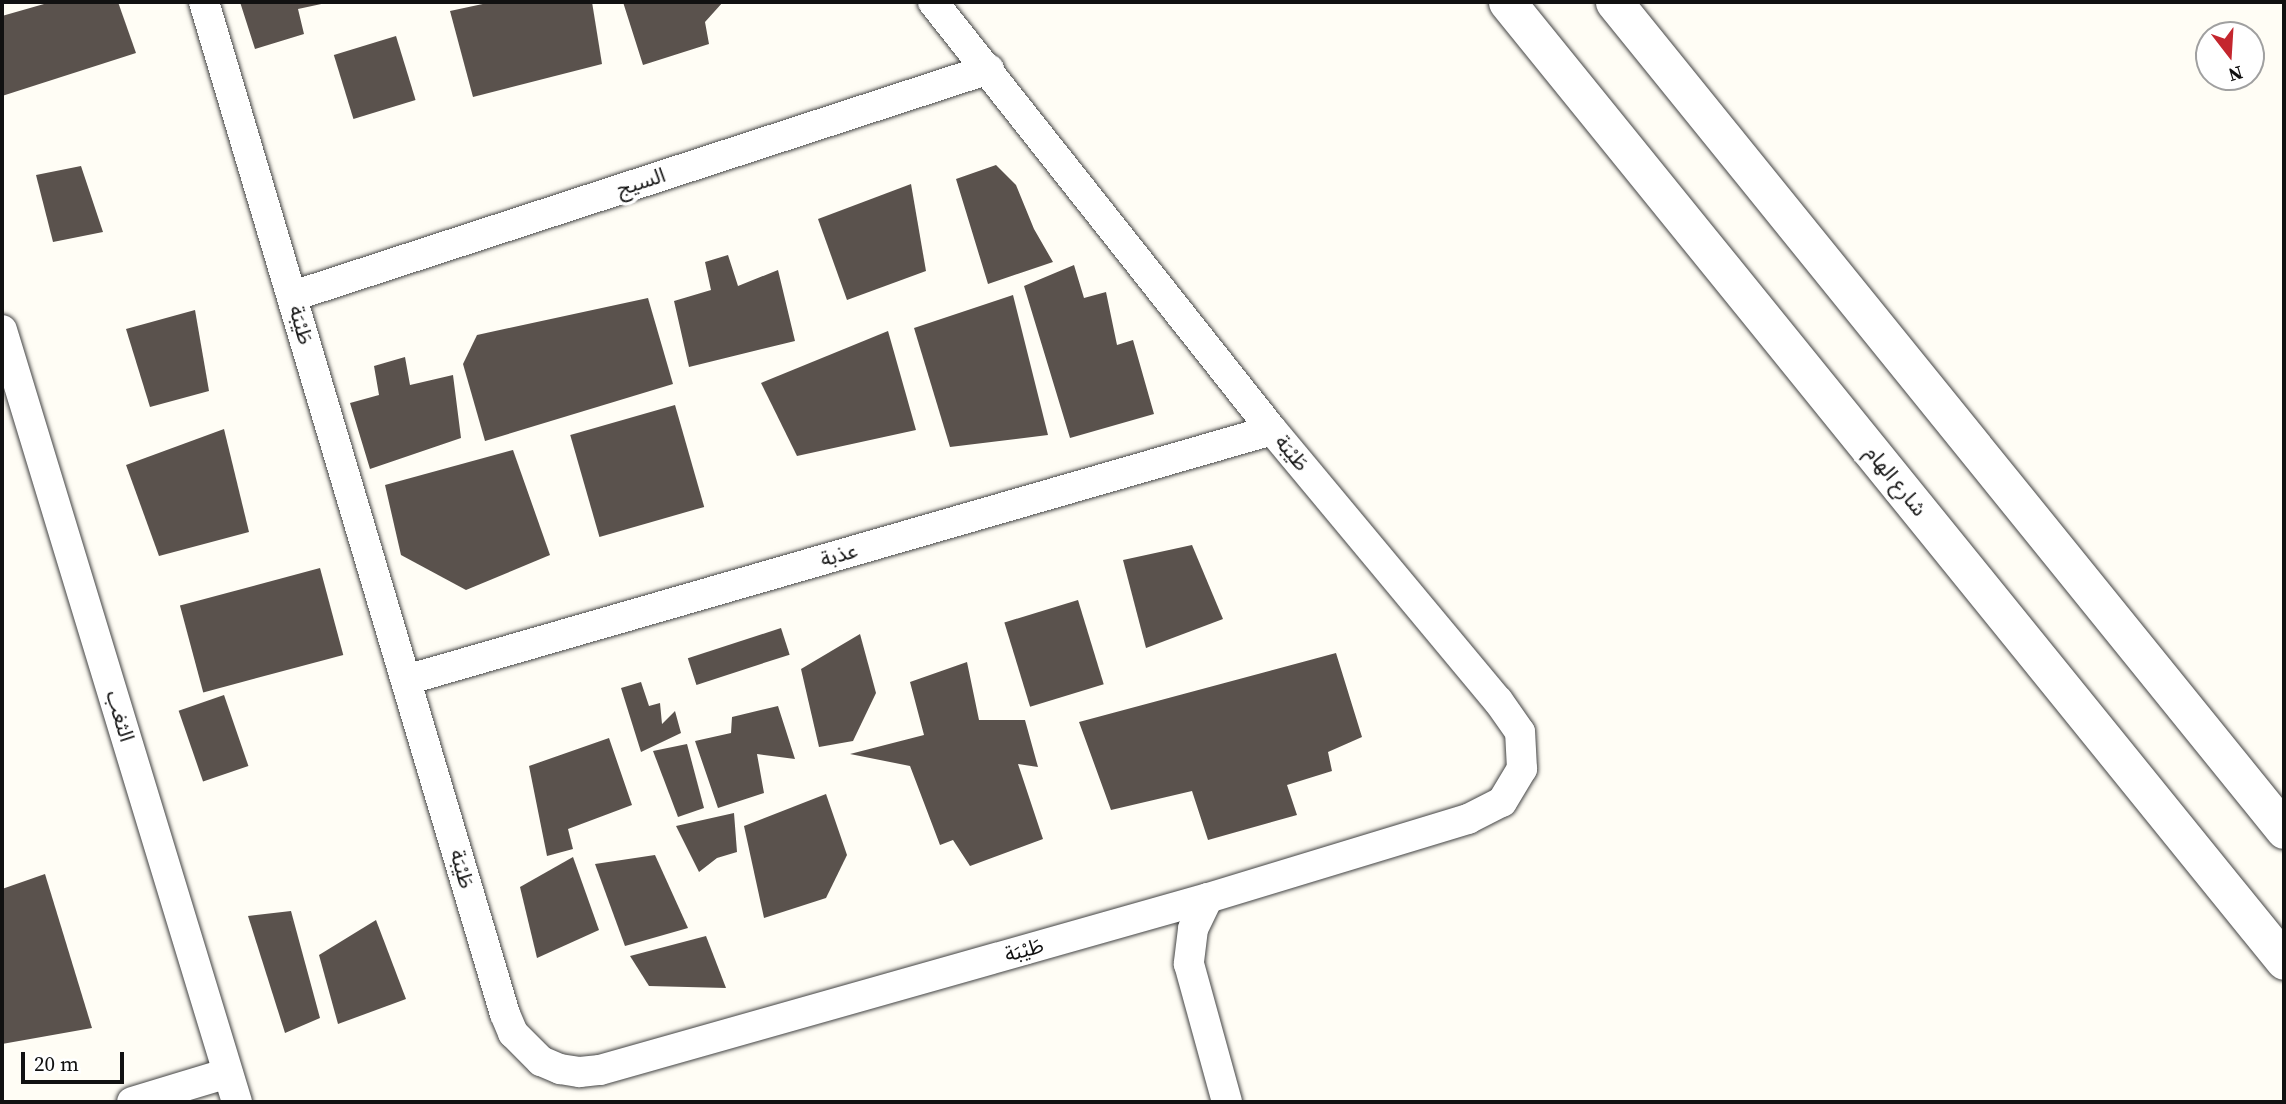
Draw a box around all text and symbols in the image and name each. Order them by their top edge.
north arrow [2195,21,2265,91]
text: N [2225,60,2246,89]
street label: السيج [613,162,669,202]
street label: طَيْبَة [283,303,319,347]
street label: طَيْبَة [1270,430,1314,476]
street label: شارع الهام [1860,441,1932,521]
street label: عذبة [817,538,861,572]
street label: الثغب [100,687,140,745]
street label: طَيْبَة [444,847,480,891]
street label: طَيْبَة [1002,932,1046,968]
scale bar [24,1038,128,1082]
text: 20 m [34,1049,79,1078]

